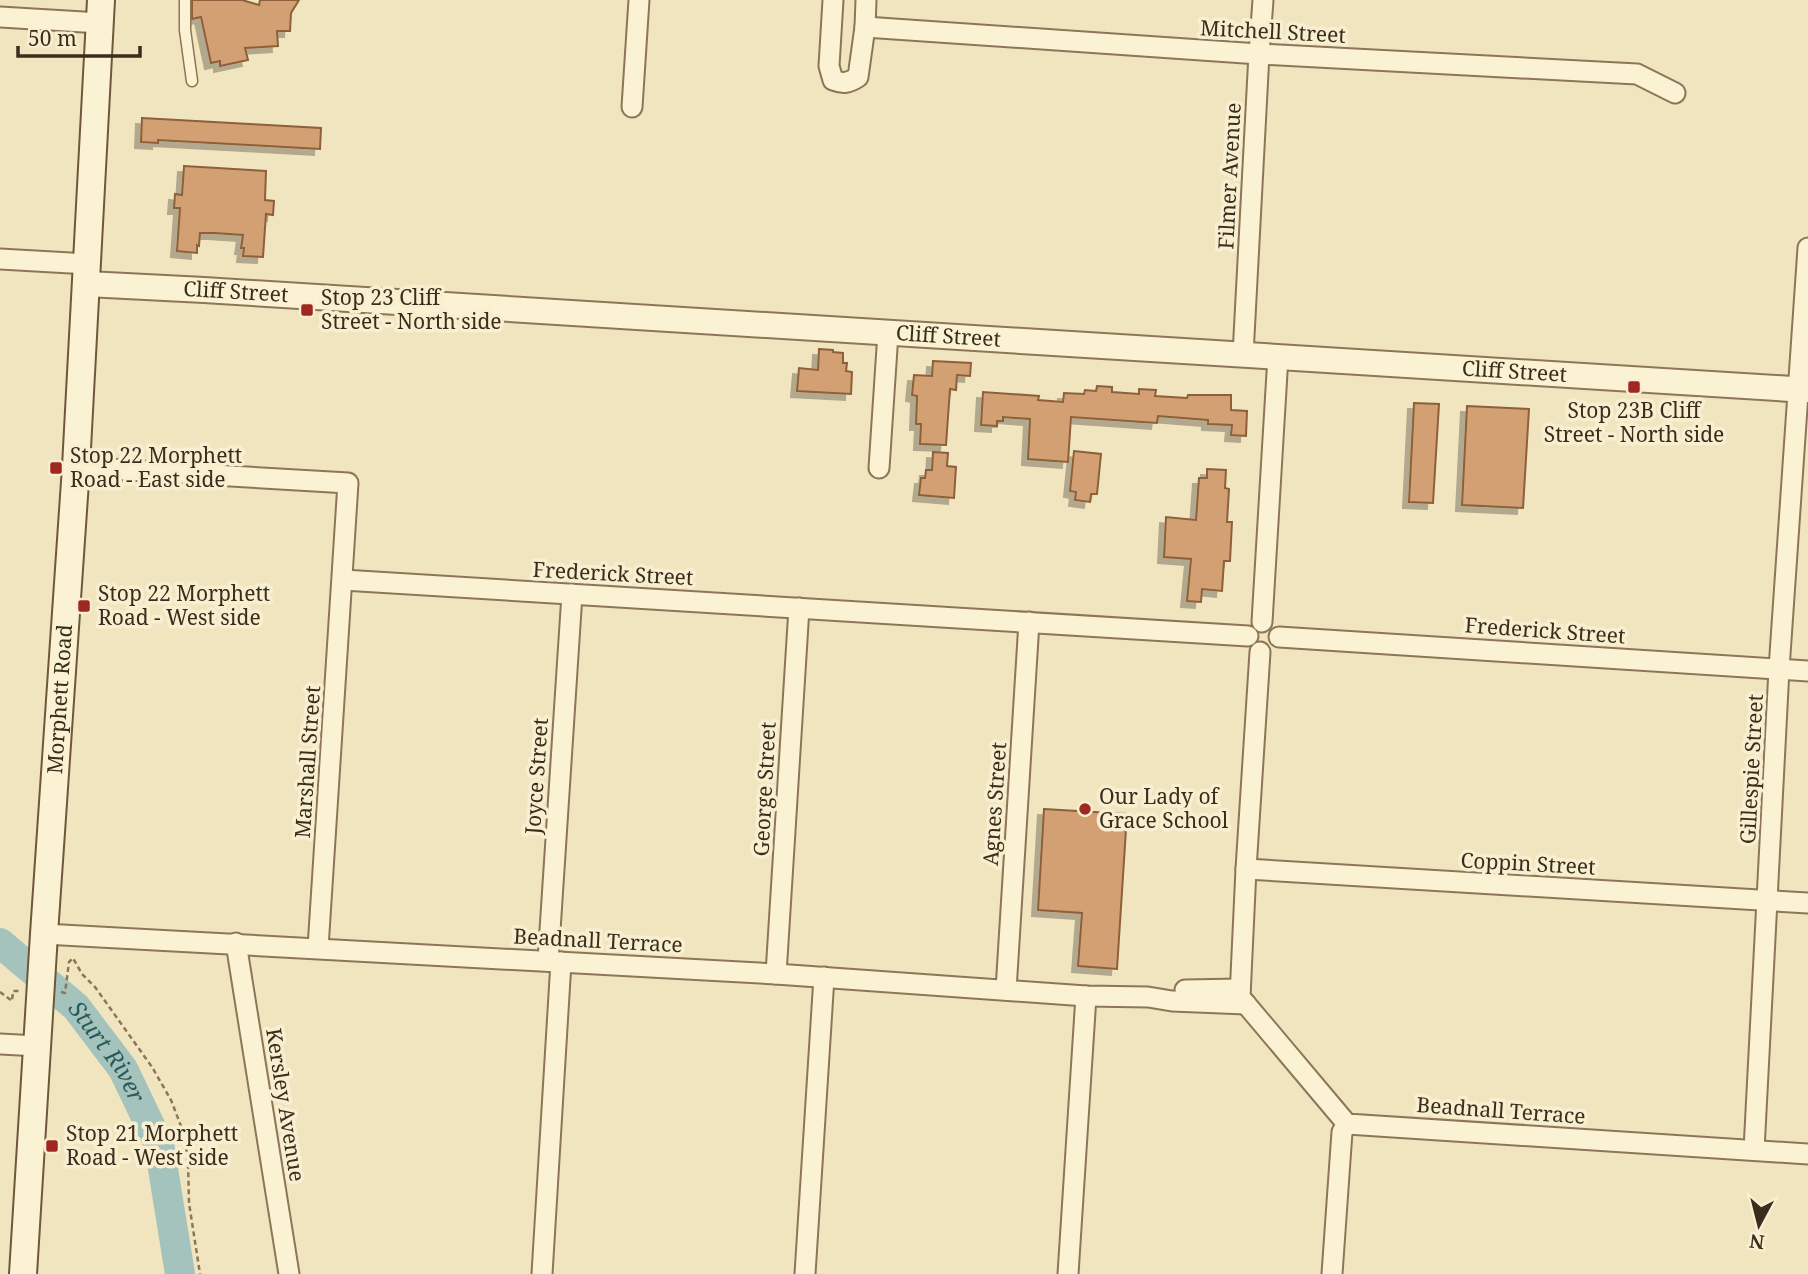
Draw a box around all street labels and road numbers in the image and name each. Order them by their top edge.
street label: Mitchell Street [1200,13,1347,49]
street label: Filmer Avenue [1211,102,1247,250]
street label: Cliff Street [183,274,289,308]
street label: Cliff Street [895,318,1002,353]
street label: Cliff Street [1461,353,1568,388]
street label: Frederick Street [532,555,694,591]
street label: Frederick Street [1464,610,1626,650]
street label: Morphett Road [40,623,78,775]
street label: Marshall Street [288,685,326,839]
street label: Gillespie Street [1733,693,1769,845]
street label: Joyce Street [518,717,554,836]
street label: George Street [746,721,782,857]
street label: Agnes Street [976,741,1012,867]
street label: Coppin Street [1460,845,1596,881]
street label: Beadnall Terrace [513,922,683,958]
street label: Kersley Avenue [260,1026,312,1184]
street label: Beadnall Terrace [1416,1090,1587,1130]

